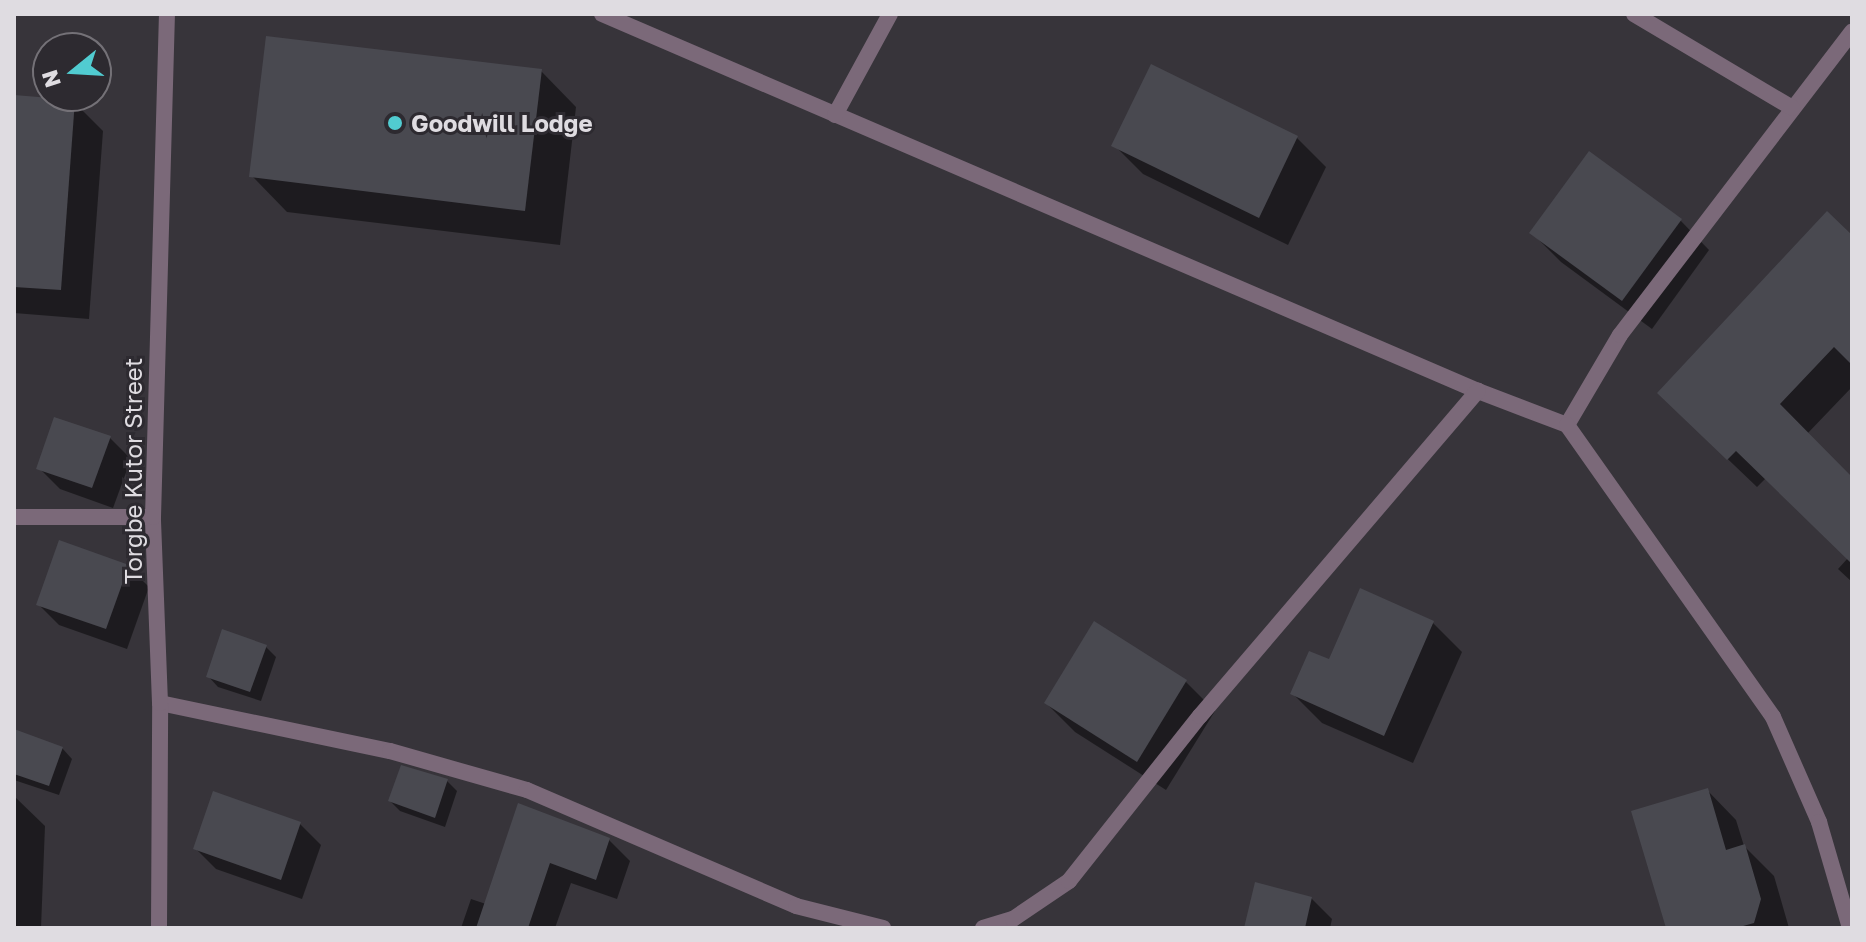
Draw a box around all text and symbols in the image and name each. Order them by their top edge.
north arrow [32,32,112,112]
text: N [35,67,66,91]
place label: Goodwill Lodge [411,109,593,137]
marker: Goodwill Lodge [386,114,404,132]
street label: Torgbe Kutor Street [119,358,147,584]

